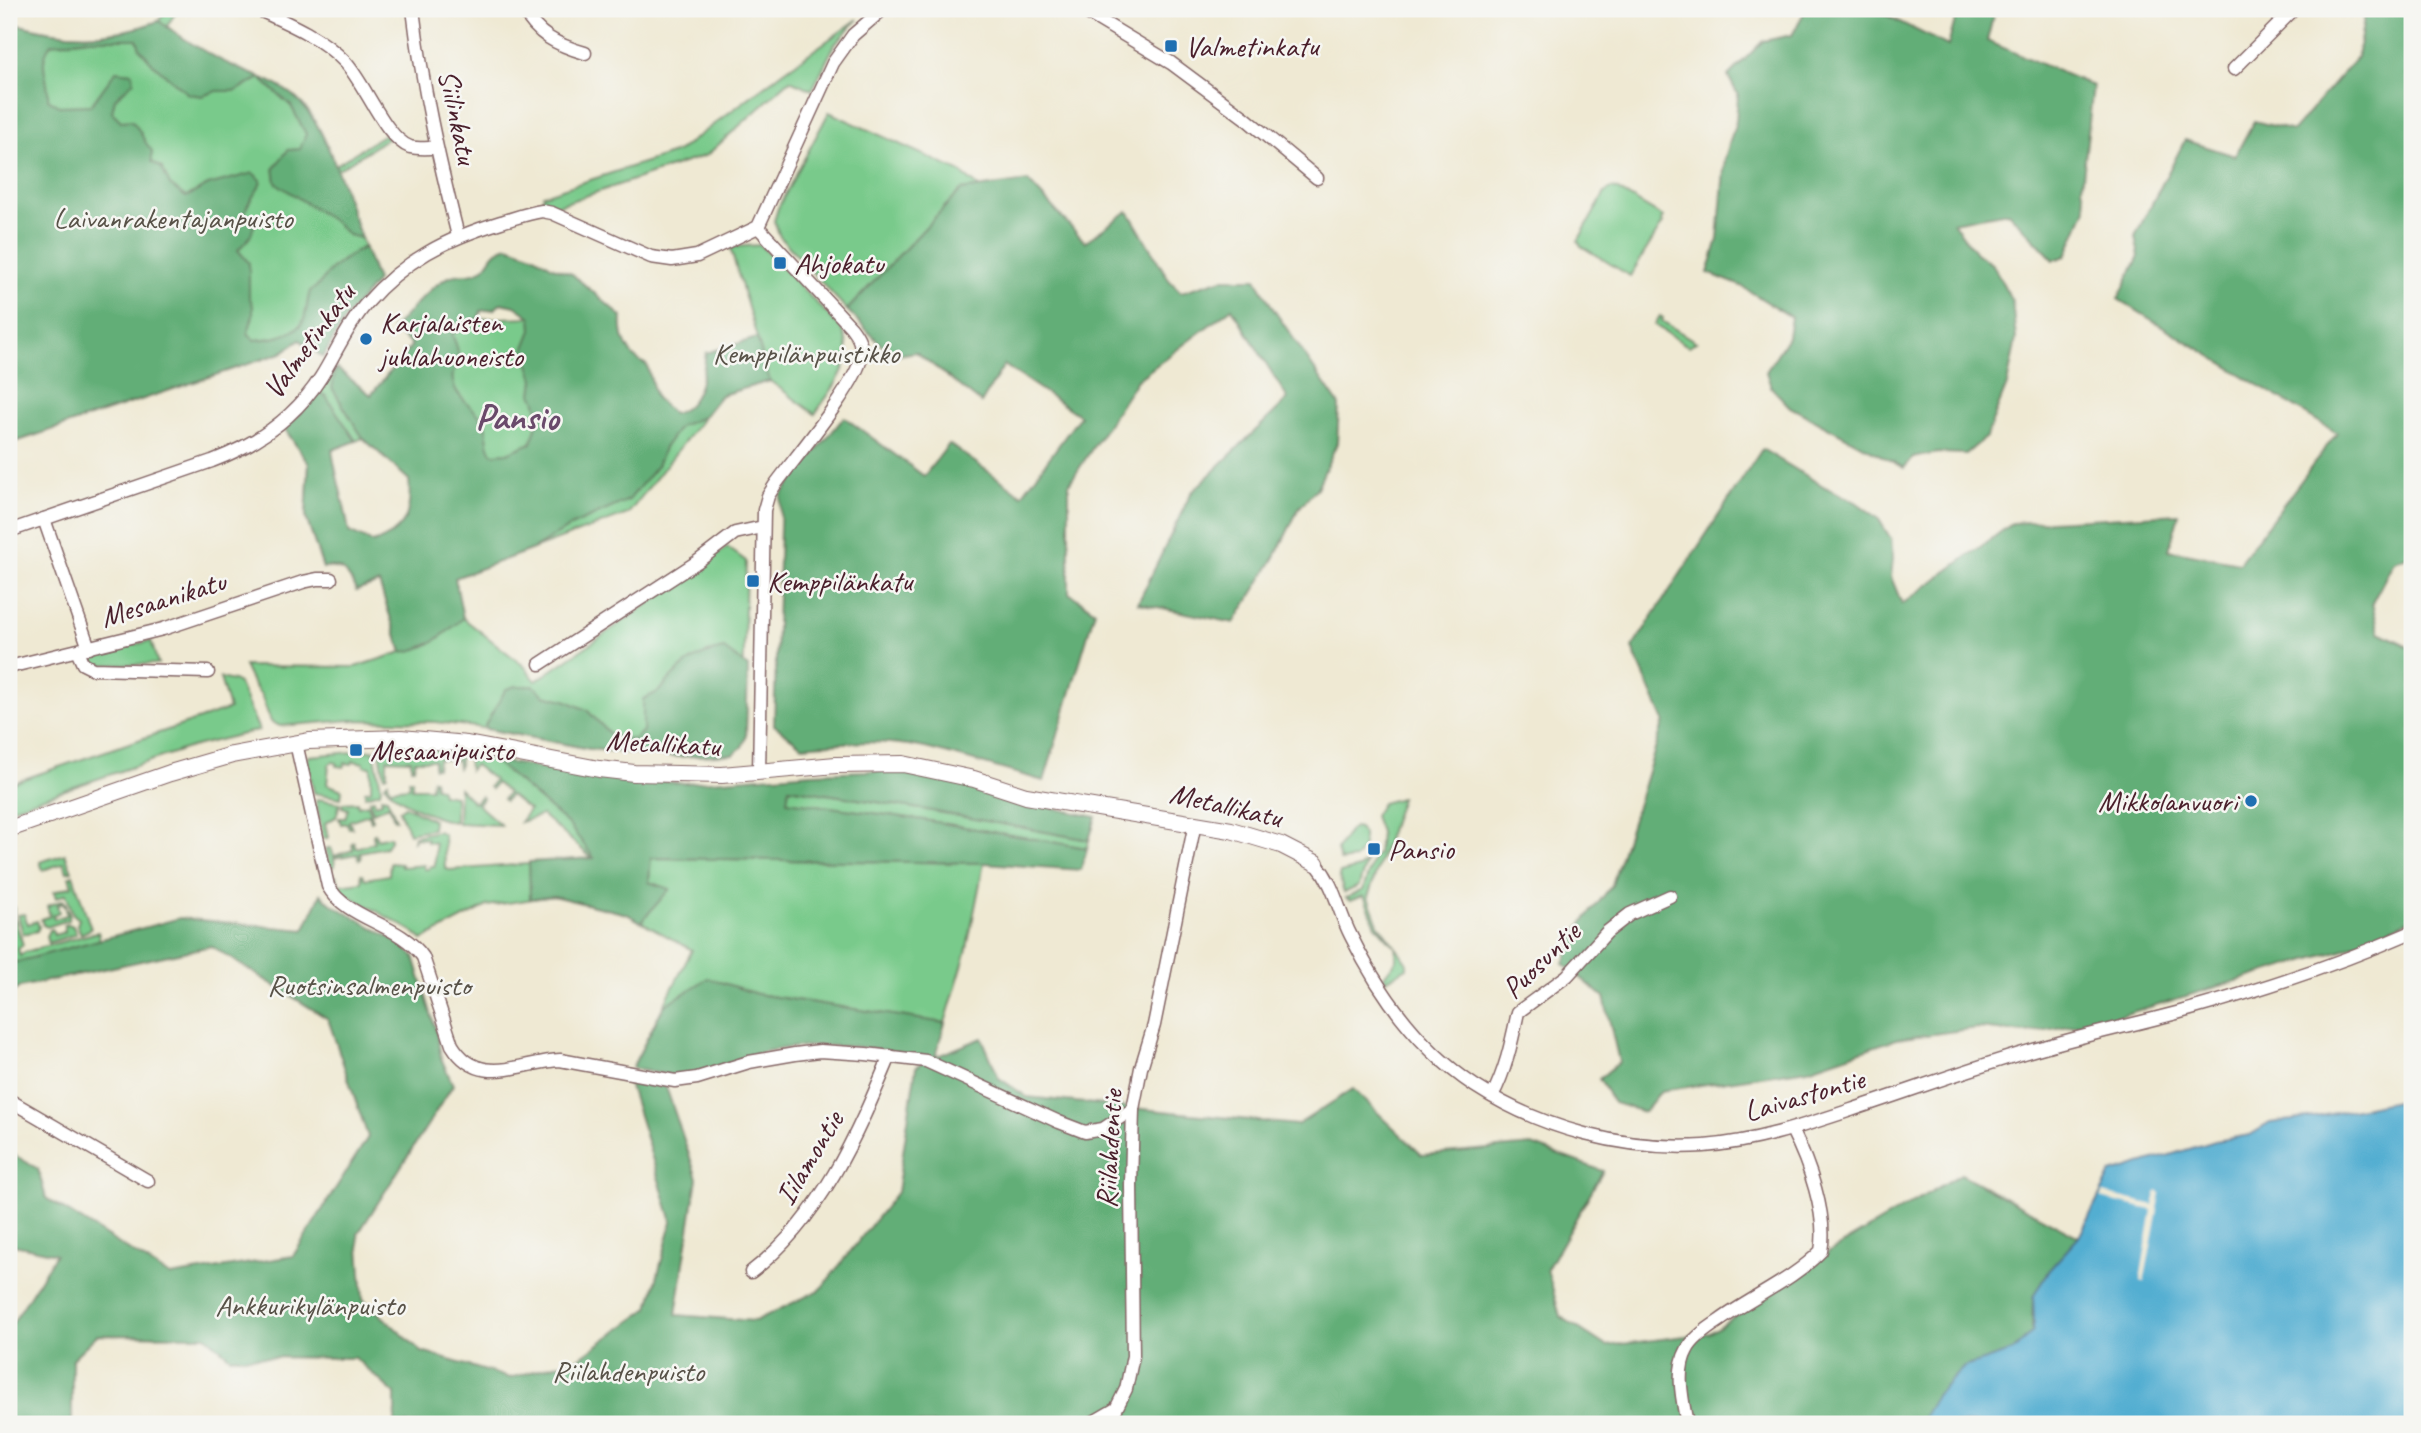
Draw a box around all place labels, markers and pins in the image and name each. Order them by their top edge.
place label: Valmetinkatu [1185,27,1321,65]
marker: Valmetinkatu [1163,38,1179,54]
place label: Ahjokatu [794,244,886,282]
marker: Ahjokatu [772,255,788,271]
place label: Karjalaisten juhlahuoneisto [377,303,524,375]
marker: Karjalaisten juhlahuoneisto [358,331,374,347]
place label: Kemppilänkatu [767,562,914,600]
marker: Kemppilänkatu [745,573,761,589]
place label: Mesaanipuisto [370,731,515,769]
marker: Mesaanipuisto [348,742,364,758]
place label: Mikkolanvuori [2098,782,2240,820]
marker: Mikkolanvuori [2243,793,2259,809]
place label: Pansio [1388,830,1455,868]
marker: Pansio [1366,841,1382,857]

